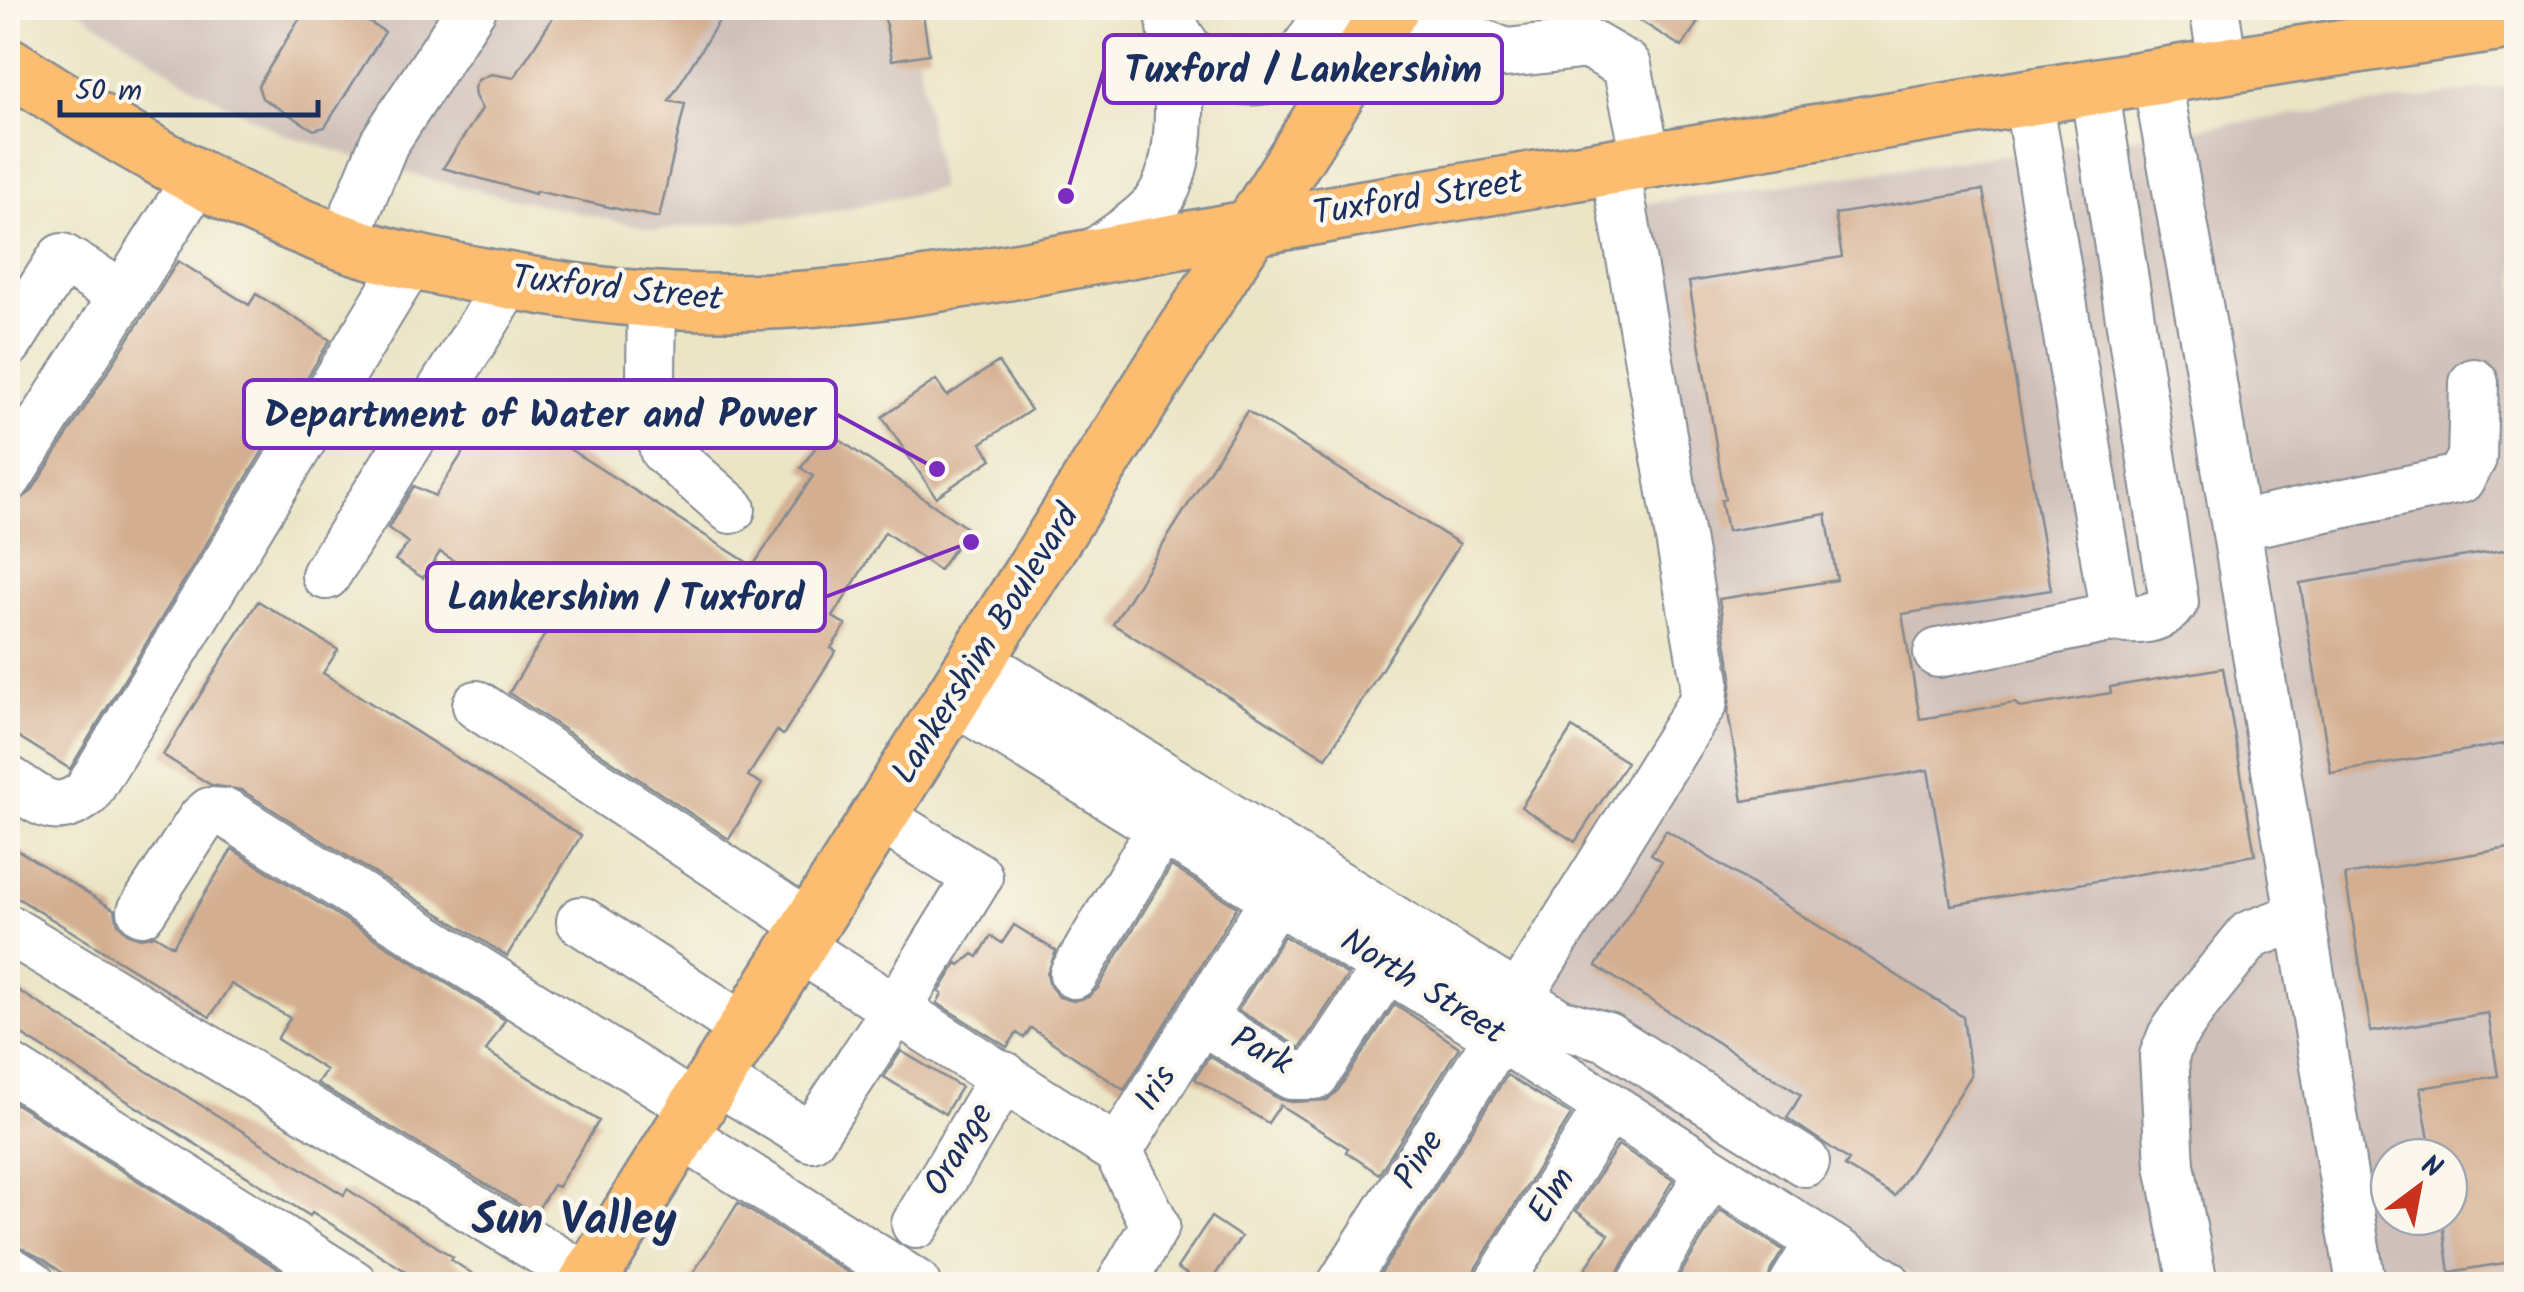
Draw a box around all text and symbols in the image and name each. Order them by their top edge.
callout: Tuxford / Lankershim [1104,35,1502,103]
text: Tuxford / Lankershim [1124,42,1482,102]
scale bar [60,55,318,117]
text: 50 m [75,68,142,116]
street label: Tuxford Street [1309,155,1527,243]
street label: Tuxford Street [509,251,725,329]
callout: Department of Water and Power [244,380,836,448]
text: Department of Water and Power [264,387,818,447]
street label: Lankershim Boulevard [878,493,1097,796]
callout: Lankershim / Tuxford [427,563,825,631]
text: Lankershim / Tuxford [447,570,806,630]
street label: North Street [1328,915,1516,1061]
street label: Park [1220,1012,1303,1092]
street label: Iris [1121,1055,1193,1123]
street label: Orange [910,1092,1010,1207]
street label: Pine [1380,1119,1460,1201]
north arrow [2369,1137,2469,1237]
text: N [2412,1144,2451,1192]
street label: Elm [1514,1157,1592,1235]
district label: Sun Valley [471,1186,677,1258]

